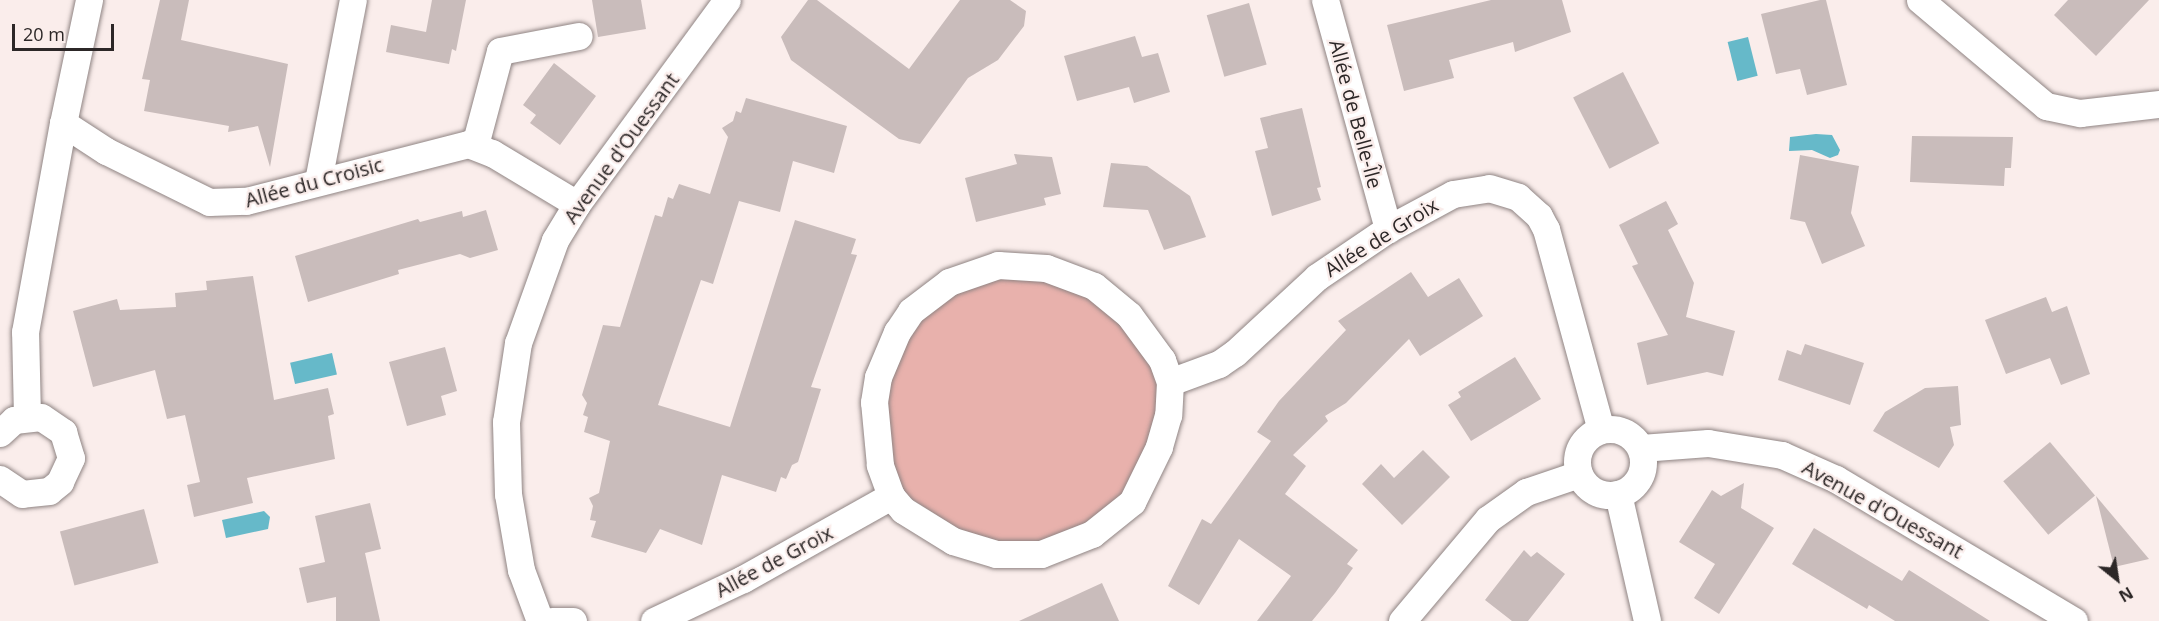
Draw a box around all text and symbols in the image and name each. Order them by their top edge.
scale bar [15,12,117,50]
text: 20 m [23,22,65,46]
street label: Allée de Belle-Île [1325,37,1387,191]
street label: Avenue d'Ouessant [558,68,684,228]
street label: Allée du Croisic [242,152,386,212]
street label: Allée de Groix [1320,193,1442,281]
street label: Avenue d'Ouessant [1798,455,1968,563]
street label: Allée de Groix [711,520,837,602]
north arrow [2087,549,2147,609]
text: N [2115,582,2137,607]

